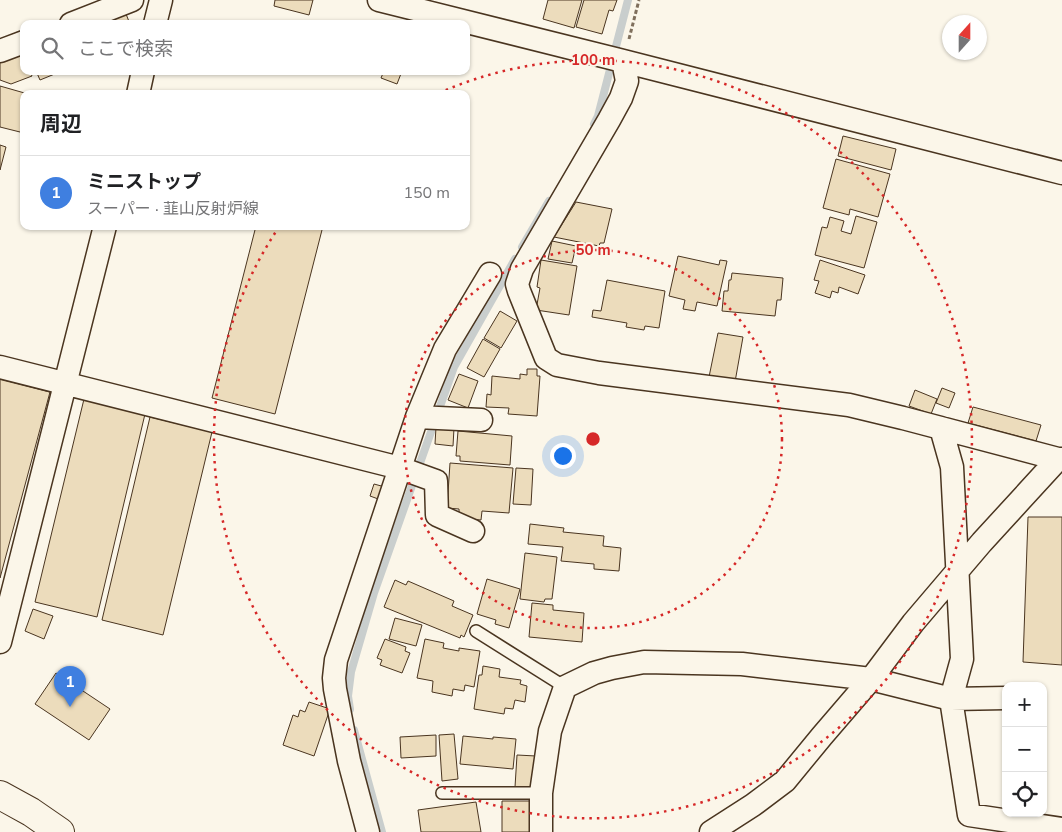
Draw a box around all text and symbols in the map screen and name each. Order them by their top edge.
north arrow [942,15,987,60]
search box [20,20,470,75]
icon: search [38,34,66,62]
text: ここで検索 [78,36,173,62]
text: 100 m [571,50,615,70]
text: 周辺 [40,110,82,138]
text: ミニストップ [87,169,201,195]
text: 1 [51,182,61,204]
text: 150 m [403,182,450,204]
text: スーパー · 韮山反射炉線 [87,198,259,220]
text: 50 m [575,240,611,260]
centre of rings [584,430,602,448]
your location [550,443,576,469]
pin: 1 [54,666,86,707]
map controls [1002,682,1047,817]
button: + [1002,682,1047,727]
button: − [1002,727,1047,772]
button: locate [1002,772,1047,817]

